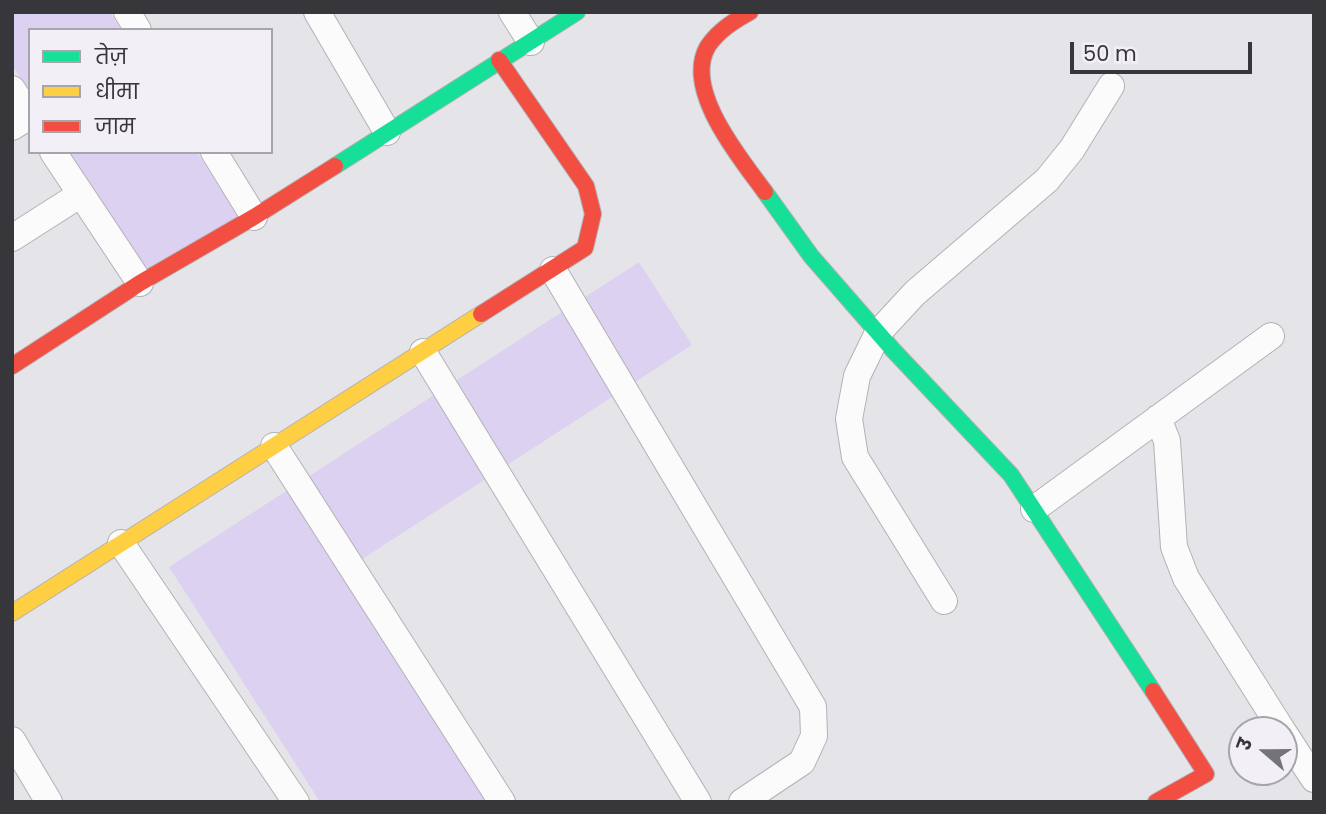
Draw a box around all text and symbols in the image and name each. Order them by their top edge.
legend [28,28,273,154]
scale bar [1074,28,1256,72]
text: 50 m [1083,39,1137,68]
text: तेज़ [95,42,127,71]
text: धीमा [95,77,139,106]
text: जाम [95,112,135,141]
north arrow [1228,716,1298,786]
text: उ [1230,735,1259,754]

